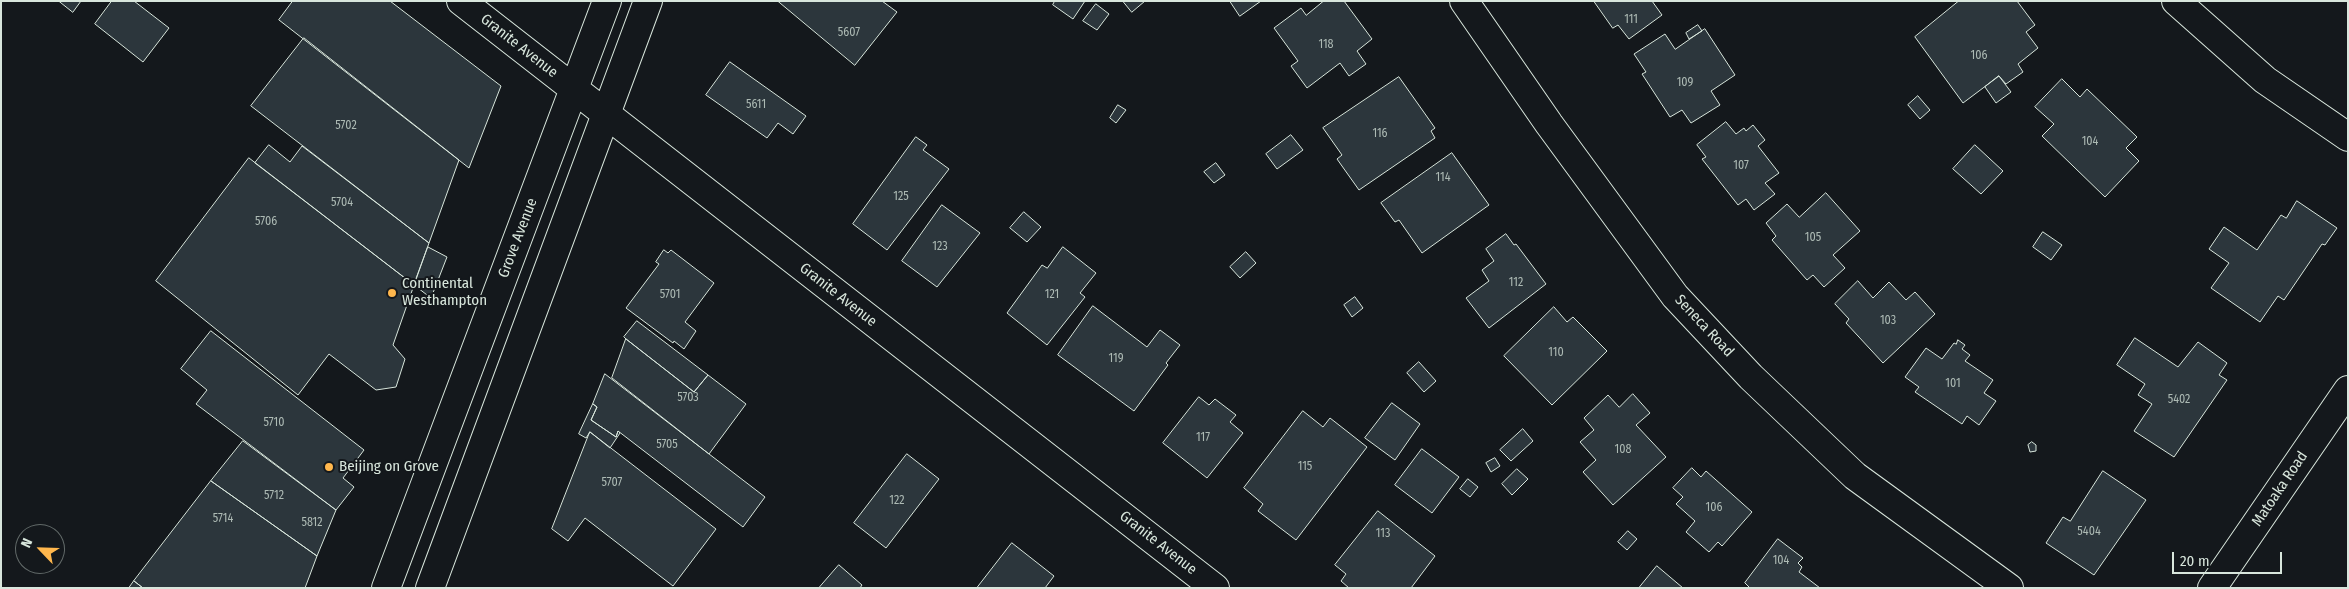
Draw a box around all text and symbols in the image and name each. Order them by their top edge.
street label: Granite Avenue [477,10,561,82]
house number: 111 [1624,13,1638,27]
house number: 5607 [838,26,860,40]
house number: 118 [1318,38,1334,52]
house number: 106 [1971,49,1987,63]
house number: 109 [1677,76,1693,90]
house number: 5611 [746,98,766,112]
house number: 5702 [335,119,357,133]
house number: 116 [1372,127,1388,141]
house number: 104 [2082,135,2098,149]
house number: 107 [1733,159,1749,173]
house number: 114 [1436,171,1450,185]
house number: 125 [893,190,909,204]
house number: 5704 [331,196,353,210]
street label: Grove Avenue [495,196,541,280]
house number: 5706 [255,215,277,229]
house number: 105 [1805,231,1821,245]
house number: 123 [932,240,948,254]
street label: Granite Avenue [796,259,880,331]
place label: Continental Westhampton [402,275,487,310]
house number: 112 [1509,276,1523,290]
marker: Continental Westhampton [386,287,398,299]
house number: 5701 [660,288,680,302]
house number: 121 [1045,288,1059,302]
street label: Seneca Road [1671,291,1737,361]
house number: 103 [1880,314,1896,328]
house number: 110 [1548,346,1564,360]
house number: 119 [1108,352,1124,366]
house number: 101 [1945,377,1961,391]
house number: 5703 [677,391,699,405]
house number: 5402 [2168,393,2190,407]
house number: 5710 [264,416,284,430]
house number: 117 [1196,431,1210,445]
house number: 5705 [656,438,678,452]
house number: 108 [1615,443,1631,457]
street label: Matoaka Road [2248,448,2312,530]
place label: Beijing on Grove [339,458,439,476]
house number: 115 [1298,460,1312,474]
marker: Beijing on Grove [323,461,335,473]
house number: 5707 [602,476,622,490]
house number: 5712 [264,489,284,503]
house number: 122 [889,494,905,508]
house number: 106 [1706,501,1722,515]
street label: Granite Avenue [1116,507,1200,579]
house number: 5714 [213,512,233,526]
house number: 5812 [301,516,323,530]
north arrow [15,524,65,574]
house number: 5404 [2077,525,2101,539]
house number: 113 [1376,527,1390,541]
text: N [17,536,36,550]
scale bar [2174,542,2284,574]
text: 20 m [2180,552,2210,570]
house number: 104 [1773,554,1789,568]

